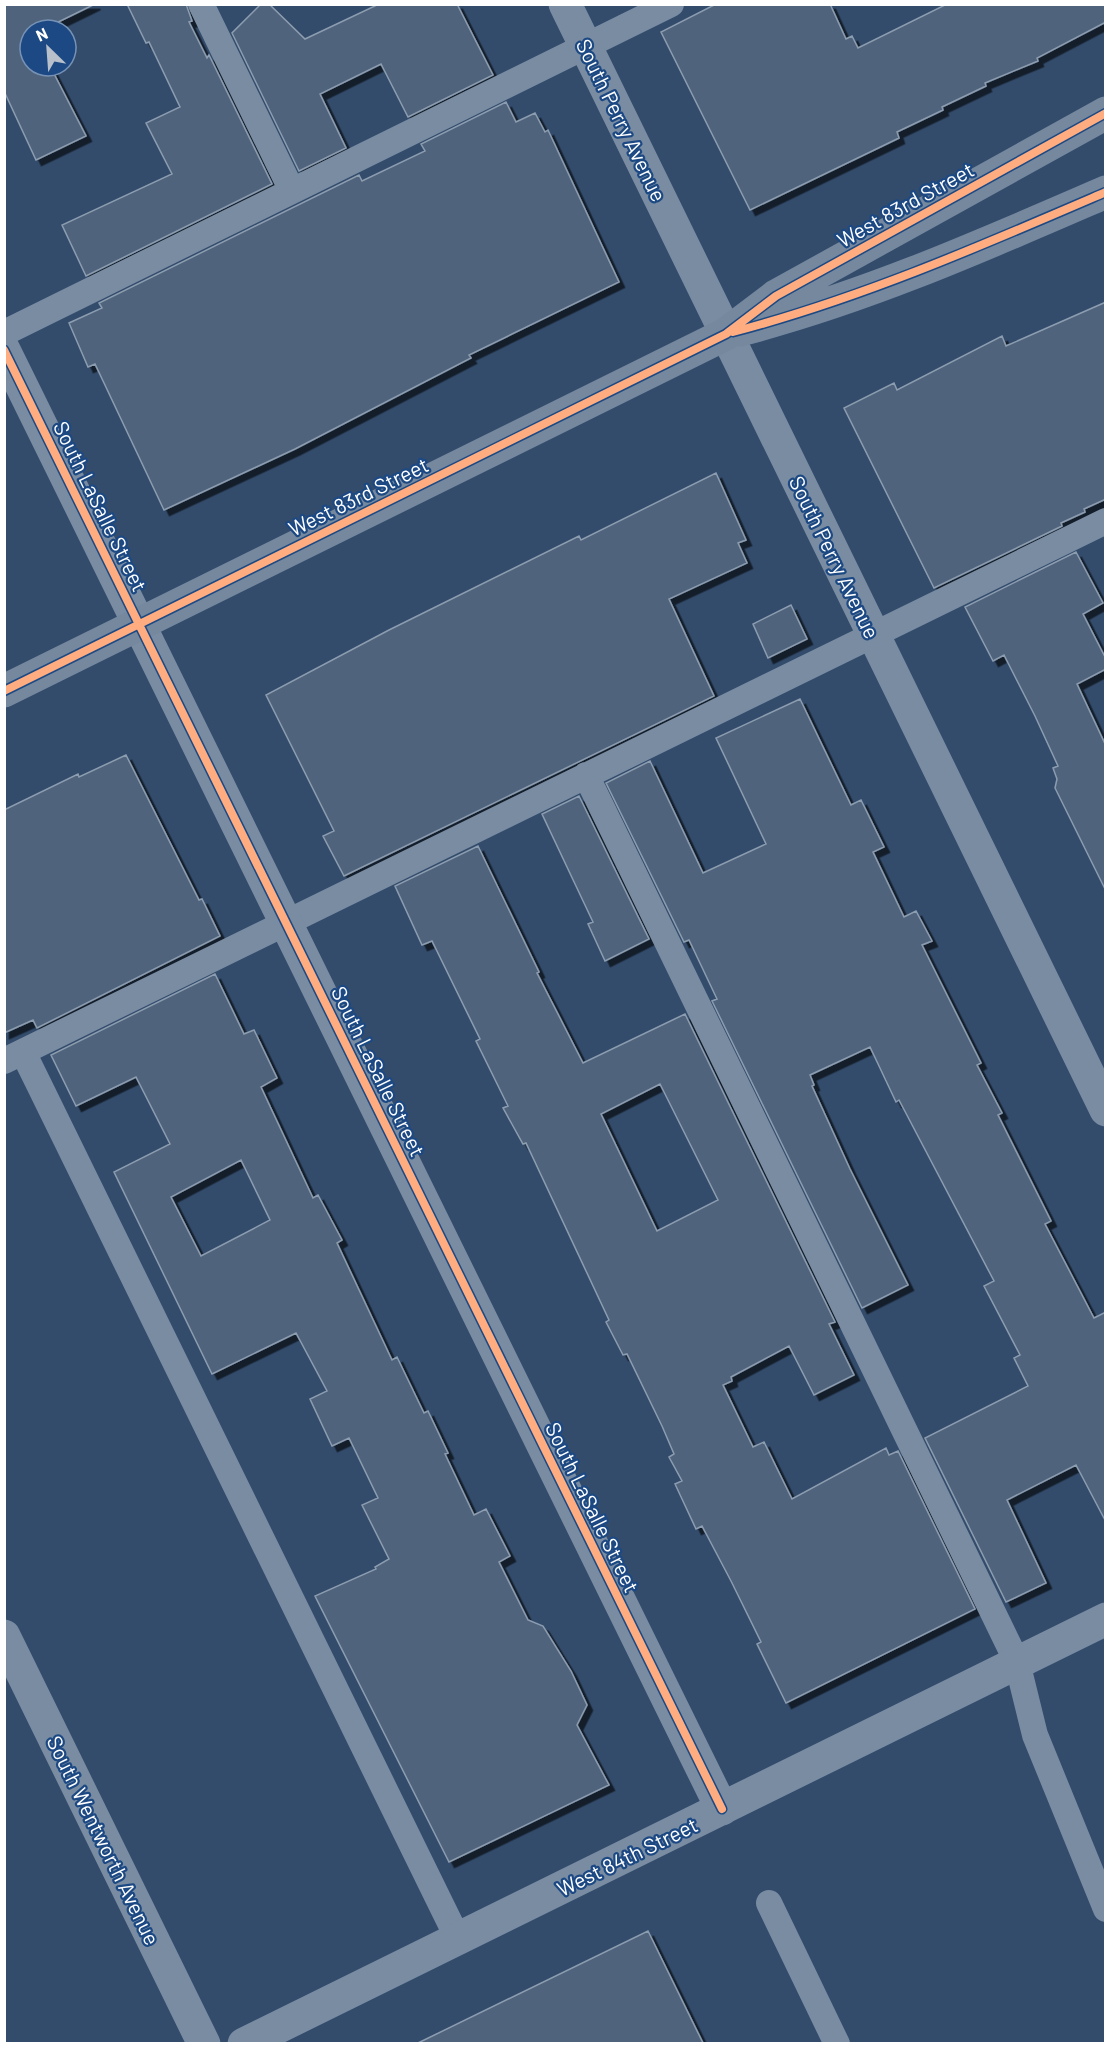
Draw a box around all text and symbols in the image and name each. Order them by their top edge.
north arrow [18,18,78,78]
text: N [33,23,50,45]
street label: South Perry Avenue [572,35,672,205]
street label: West 83rd Street [832,156,978,252]
street label: South LaSalle Street [49,417,153,595]
street label: West 83rd Street [284,451,432,541]
street label: South Perry Avenue [785,472,885,642]
street label: South LaSalle Street [327,982,431,1160]
street label: South LaSalle Street [541,1418,645,1596]
street label: South Wentworth Avenue [42,1731,166,1949]
street label: West 84th Street [553,1811,701,1901]

